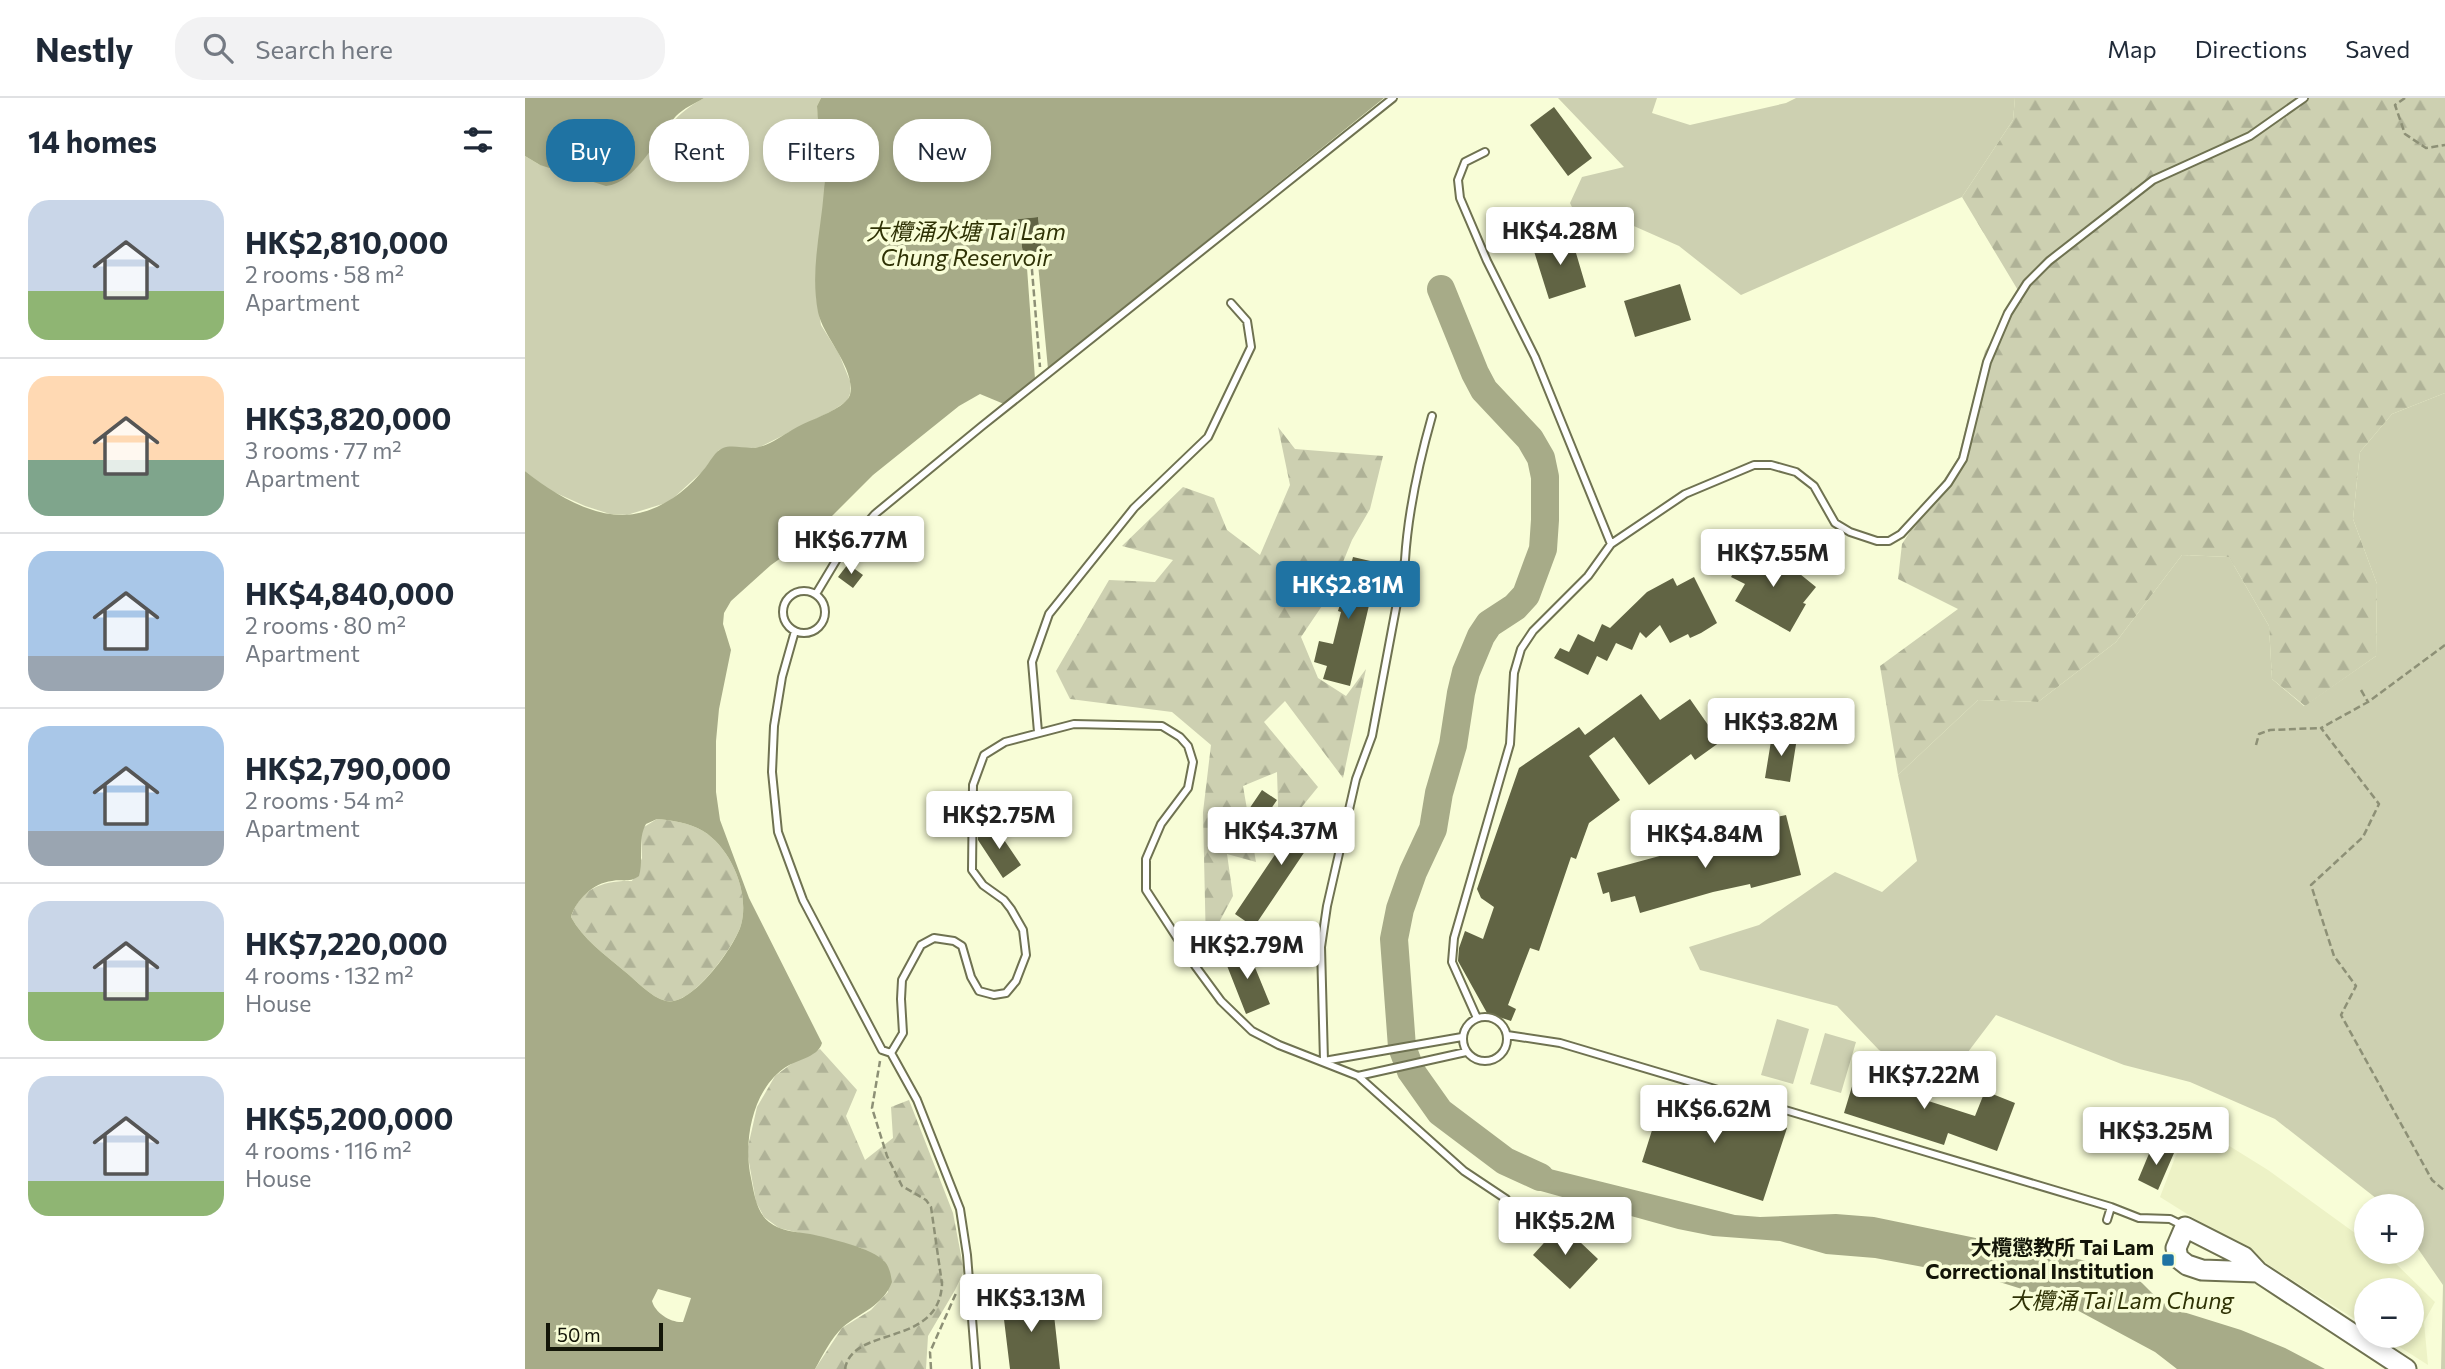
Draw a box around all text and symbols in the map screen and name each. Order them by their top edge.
search box [175,17,665,80]
text: Nestly [35,28,133,69]
icon: search [199,29,237,67]
text: Search here [255,33,393,64]
text: Map [2107,34,2157,63]
text: Directions [2195,34,2307,63]
text: Saved [2345,34,2410,63]
chip: Buy [546,119,635,182]
chip: Rent [649,119,749,182]
chip: Filters [763,119,879,182]
chip: New [893,119,991,182]
icon: filters [459,121,497,159]
text: 14 homes [28,122,157,159]
pin: HK$4.28M [1488,208,1632,267]
text: HK$4.28M [1502,216,1618,244]
water label: 大欖涌水塘 Tai Lam Chung Reservoir [866,217,1066,271]
text: HK$2,810,000 [245,223,448,260]
icon: home [84,228,168,312]
text: 2 rooms · 58 m² [245,260,404,288]
text: Apartment [245,288,360,316]
text: HK$3,820,000 [245,399,452,436]
icon: home [84,404,168,488]
text: 3 rooms · 77 m² [245,436,402,464]
text: Apartment [245,464,360,492]
pin: HK$6.77M [779,517,923,576]
text: HK$6.77M [794,525,908,553]
pin: HK$7.55M [1701,530,1845,589]
text: HK$7.55M [1717,538,1829,566]
pin: HK$2.81M [1276,561,1420,621]
text: HK$2.81M [1292,570,1404,598]
text: HK$4,840,000 [245,574,454,611]
icon: home [84,579,168,663]
text: 2 rooms · 80 m² [245,611,406,639]
text: Apartment [245,639,360,667]
pin: HK$3.82M [1709,698,1853,758]
text: HK$3.82M [1724,707,1838,735]
text: HK$2,790,000 [245,749,451,786]
icon: home [84,754,168,838]
text: 2 rooms · 54 m² [245,786,404,814]
pin: HK$2.75M [927,792,1071,851]
text: HK$2.75M [942,800,1056,828]
pin: HK$4.37M [1209,808,1353,867]
pin: HK$4.84M [1633,810,1777,870]
text: Apartment [245,814,360,842]
text: HK$4.37M [1224,816,1338,844]
text: HK$4.84M [1647,819,1763,847]
pin: HK$2.79M [1175,922,1319,981]
text: HK$7,220,000 [245,924,448,961]
icon: home [84,929,168,1013]
text: HK$2.79M [1190,930,1304,958]
text: 4 rooms · 132 m² [245,961,414,989]
text: House [245,989,311,1017]
pin: HK$7.22M [1852,1052,1996,1111]
text: HK$7.22M [1868,1060,1980,1088]
pin: HK$6.62M [1642,1086,1786,1145]
text: HK$6.62M [1656,1094,1772,1122]
text: HK$5,200,000 [245,1099,454,1136]
icon: home [84,1104,168,1188]
pin: HK$3.25M [2084,1108,2228,1167]
text: HK$3.25M [2099,1116,2213,1144]
text: 4 rooms · 116 m² [245,1136,412,1164]
text: House [245,1164,311,1192]
map controls [2354,1194,2424,1348]
button: + [2354,1194,2424,1264]
pin: HK$5.2M [1500,1198,1630,1257]
text: HK$5.2M [1515,1206,1615,1234]
place label: 大欖懲教所 Tai Lam Correctional Institution [1925,1234,2154,1283]
marker: 大欖懲教所 Tai Lam Correctional Institution [2160,1252,2176,1268]
pin: HK$3.13M [959,1274,1103,1334]
button: − [2354,1278,2424,1348]
text: HK$3.13M [976,1283,1086,1311]
water label: 大欖涌 Tai Lam Chung [2008,1286,2235,1314]
scale bar [546,1320,663,1352]
text: 50 m [557,1323,601,1346]

